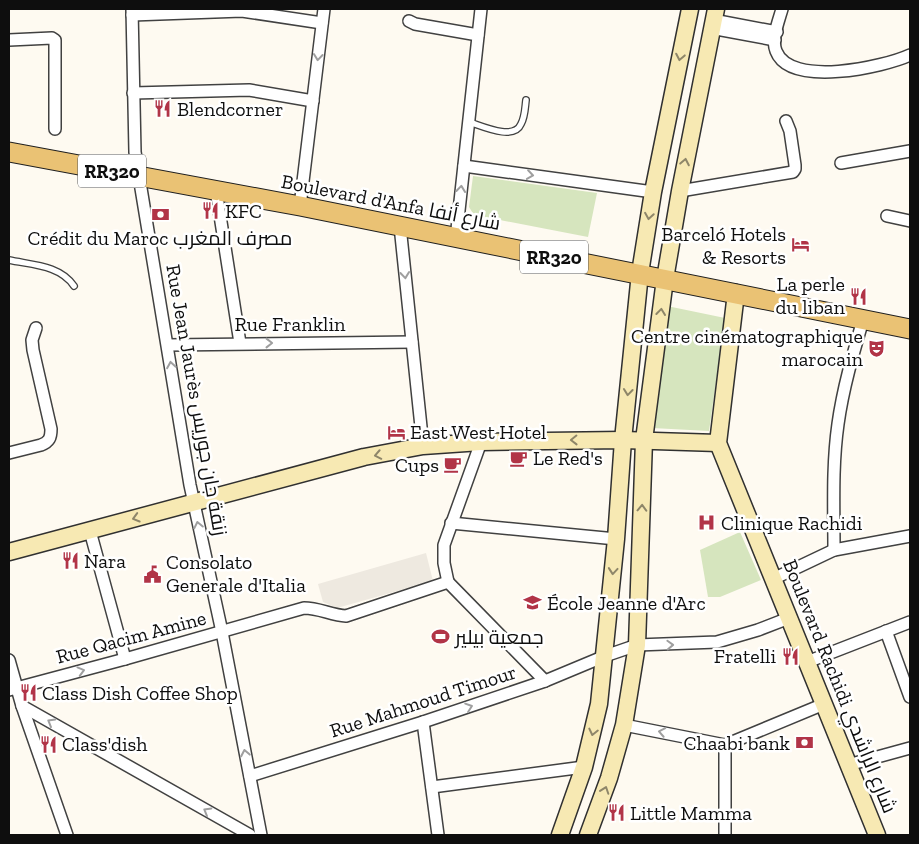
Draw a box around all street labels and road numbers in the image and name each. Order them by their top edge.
road number: RR320 [78,154,146,188]
street label: Boulevard d'Anfa شارع أنفا [279,169,503,237]
road number: RR320 [520,240,588,274]
street label: Rue Jean Jaurès زنقة جان جوريس [160,262,233,538]
street label: Rue Franklin [235,312,346,336]
street label: Boulevard Rachidi شارع الراشدي [774,556,902,818]
street label: Rue Qacim Amine [53,605,209,669]
street label: Rue Mahmoud Timour [327,659,519,743]

